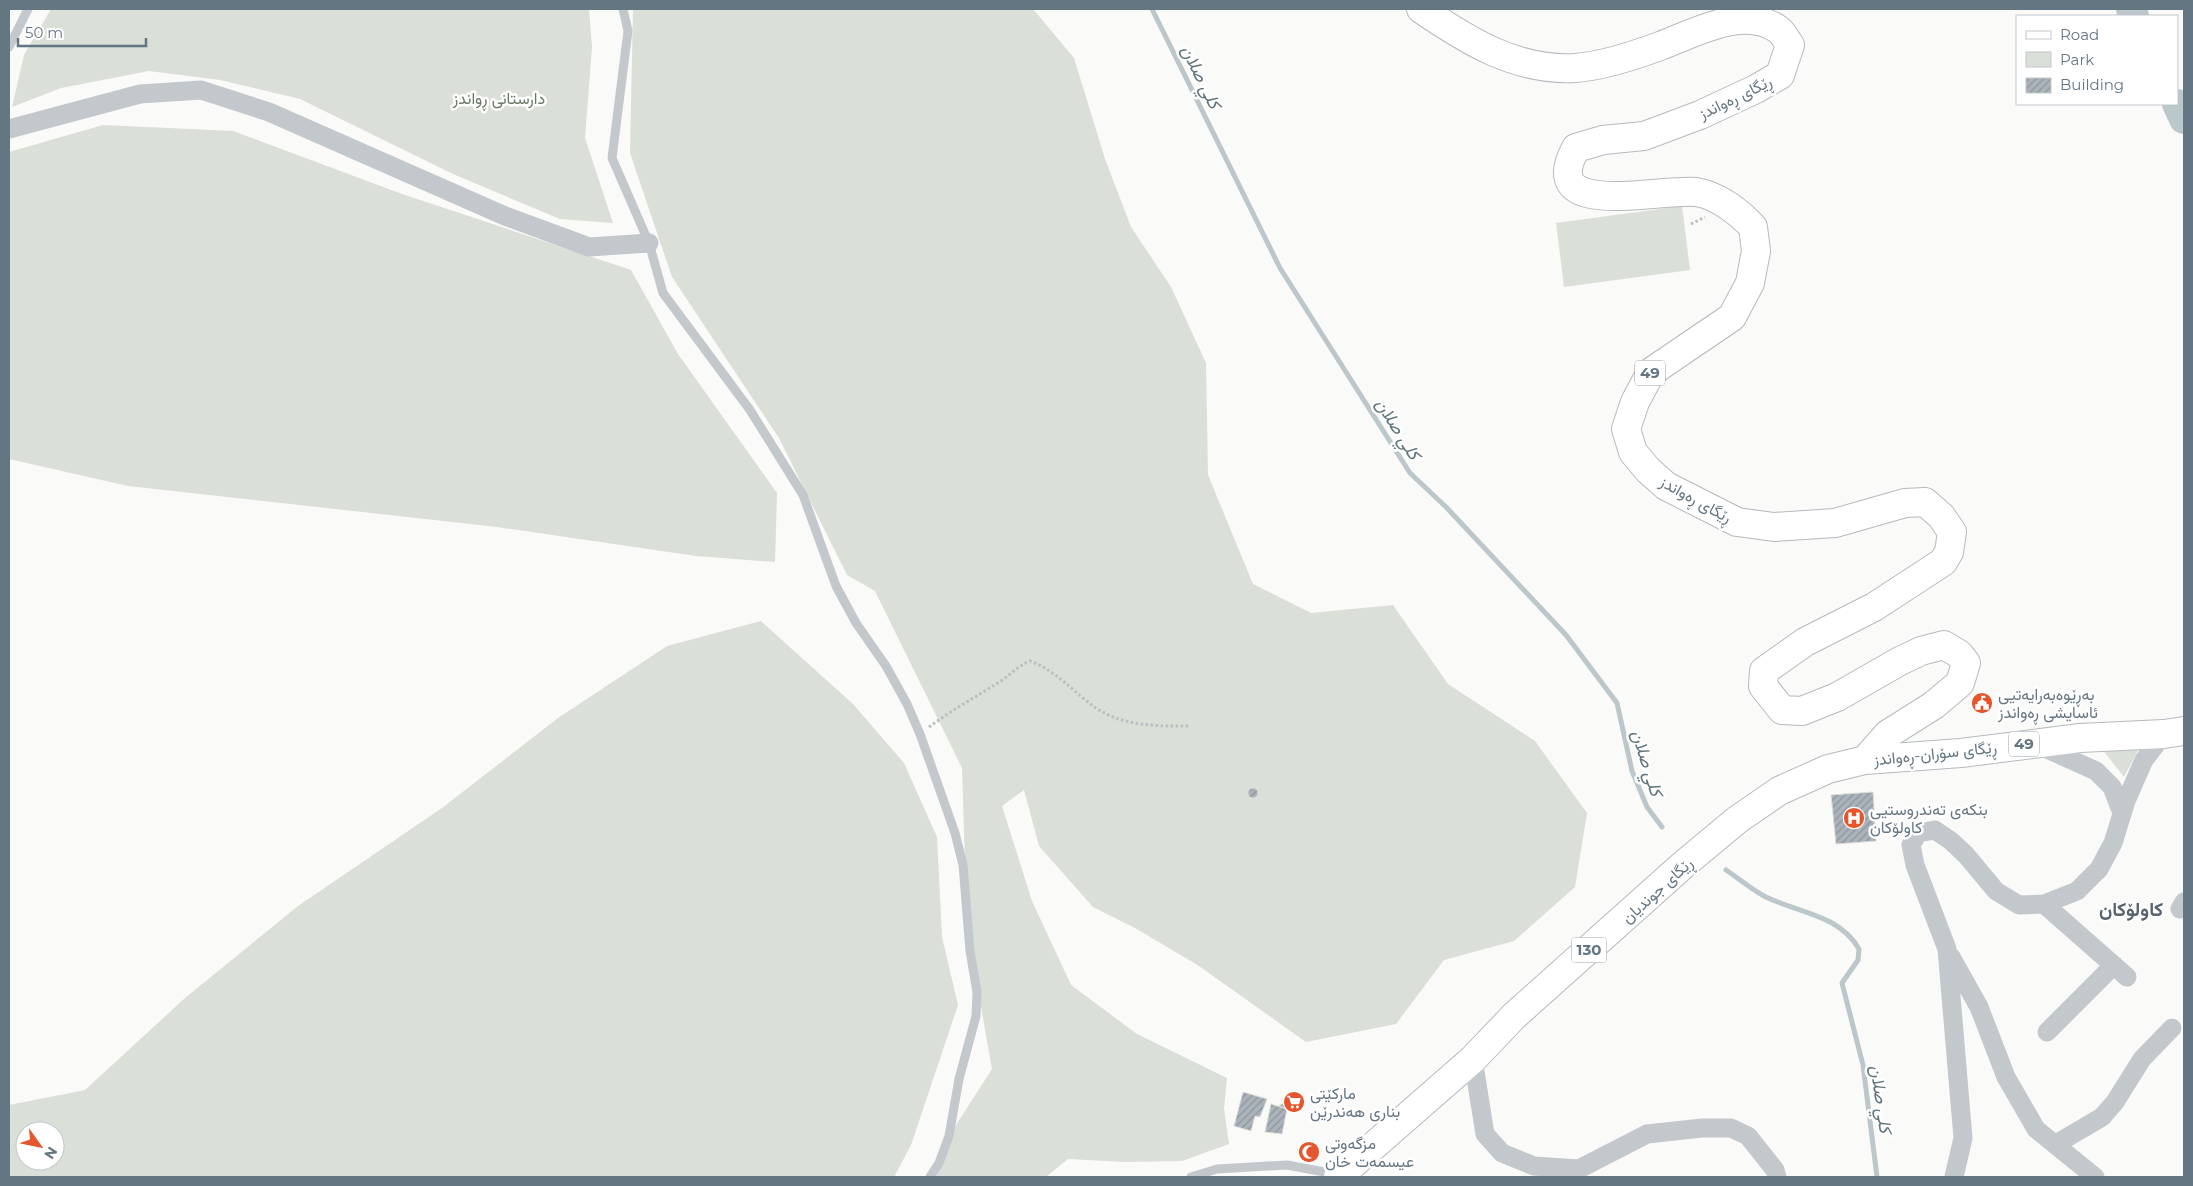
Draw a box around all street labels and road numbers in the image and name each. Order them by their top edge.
street label: ڕێگای ڕەواندز [1694,72,1776,127]
road number: 49 [1635,360,1665,386]
street label: ڕێگای ڕەواندز [1654,471,1735,530]
road number: 49 [2009,732,2039,756]
street label: ڕێگای سۆران-ڕەواندز [1871,738,1998,773]
street label: ڕێگای جوندیان [1618,853,1699,930]
road number: 130 [1572,938,1606,962]

